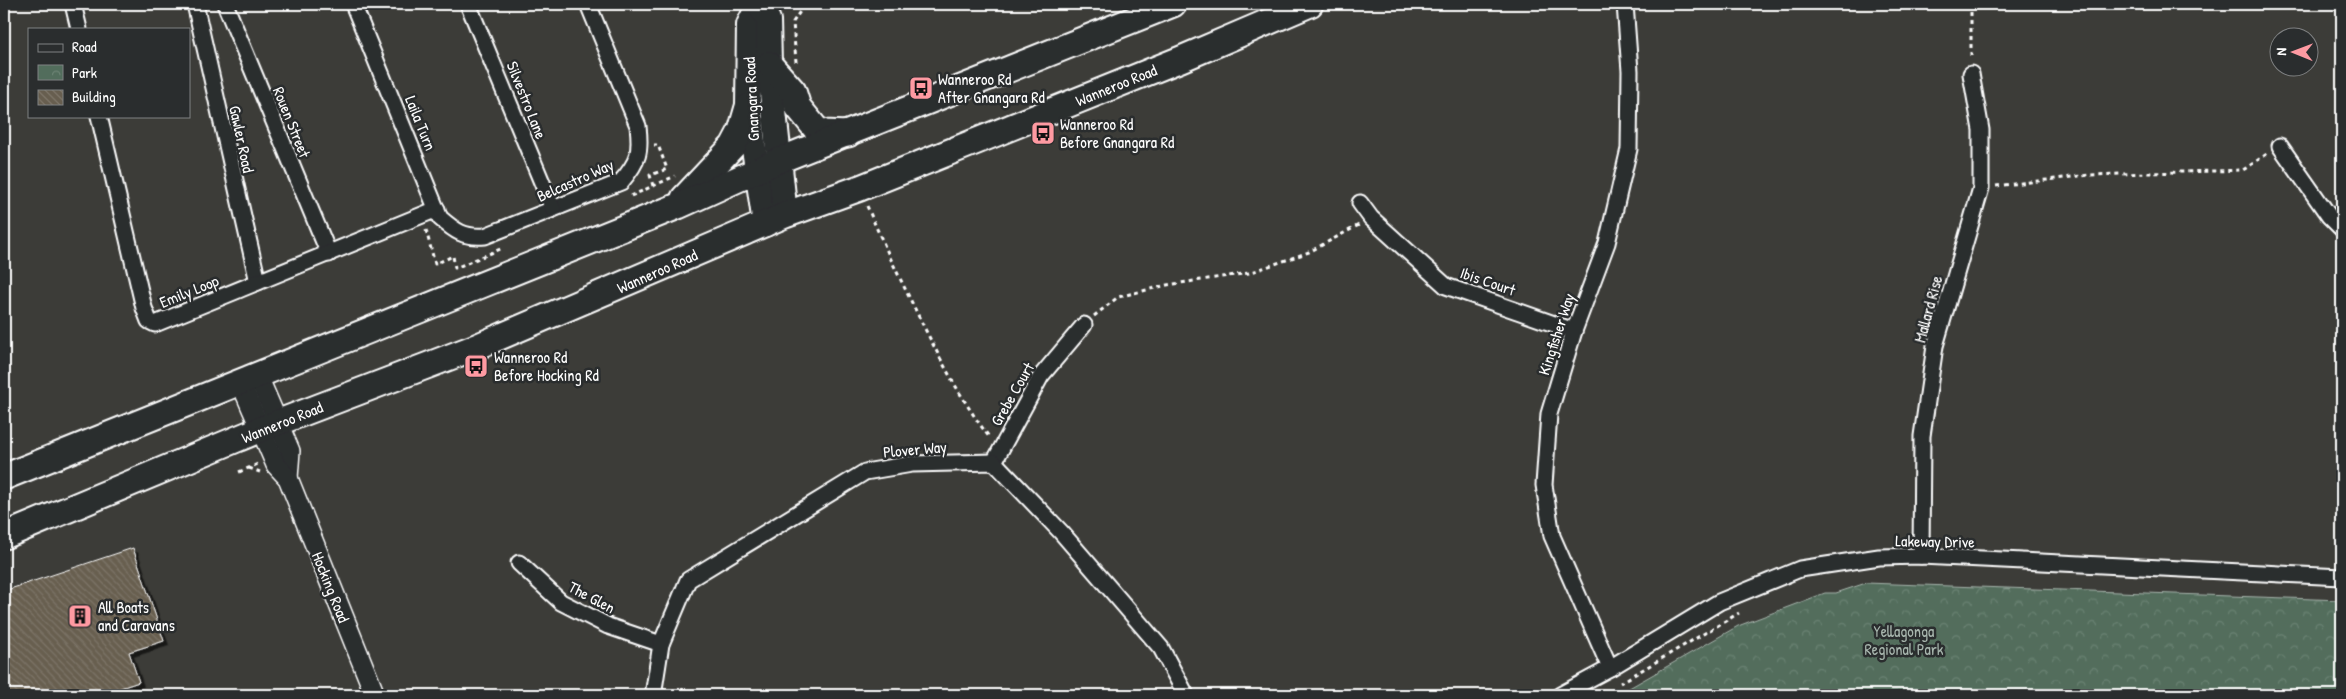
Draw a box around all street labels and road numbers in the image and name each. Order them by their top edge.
street label: Gnangara Road [738,56,764,142]
street label: Silvestro Lane [501,58,553,143]
street label: Wanneroo Road [1072,59,1160,111]
street label: Rouen Street [268,83,316,161]
street label: Laila Turn [400,92,442,154]
street label: Gawler Road [224,103,260,175]
street label: Belcastro Way [533,153,617,207]
street label: Wanneroo Road [613,243,701,299]
street label: Ibis Court [1457,261,1519,301]
street label: Emily Loop [156,269,222,313]
street label: Mallard Rise [1909,273,1948,345]
street label: Kingfisher Way [1532,290,1580,378]
street label: Grebe Court [985,358,1039,430]
street label: Wanneroo Road [238,396,326,448]
street label: Plover Way [882,435,948,463]
street label: Lakeway Drive [1895,529,1976,553]
street label: Hocking Road [307,548,355,626]
street label: The Glen [565,576,619,618]

